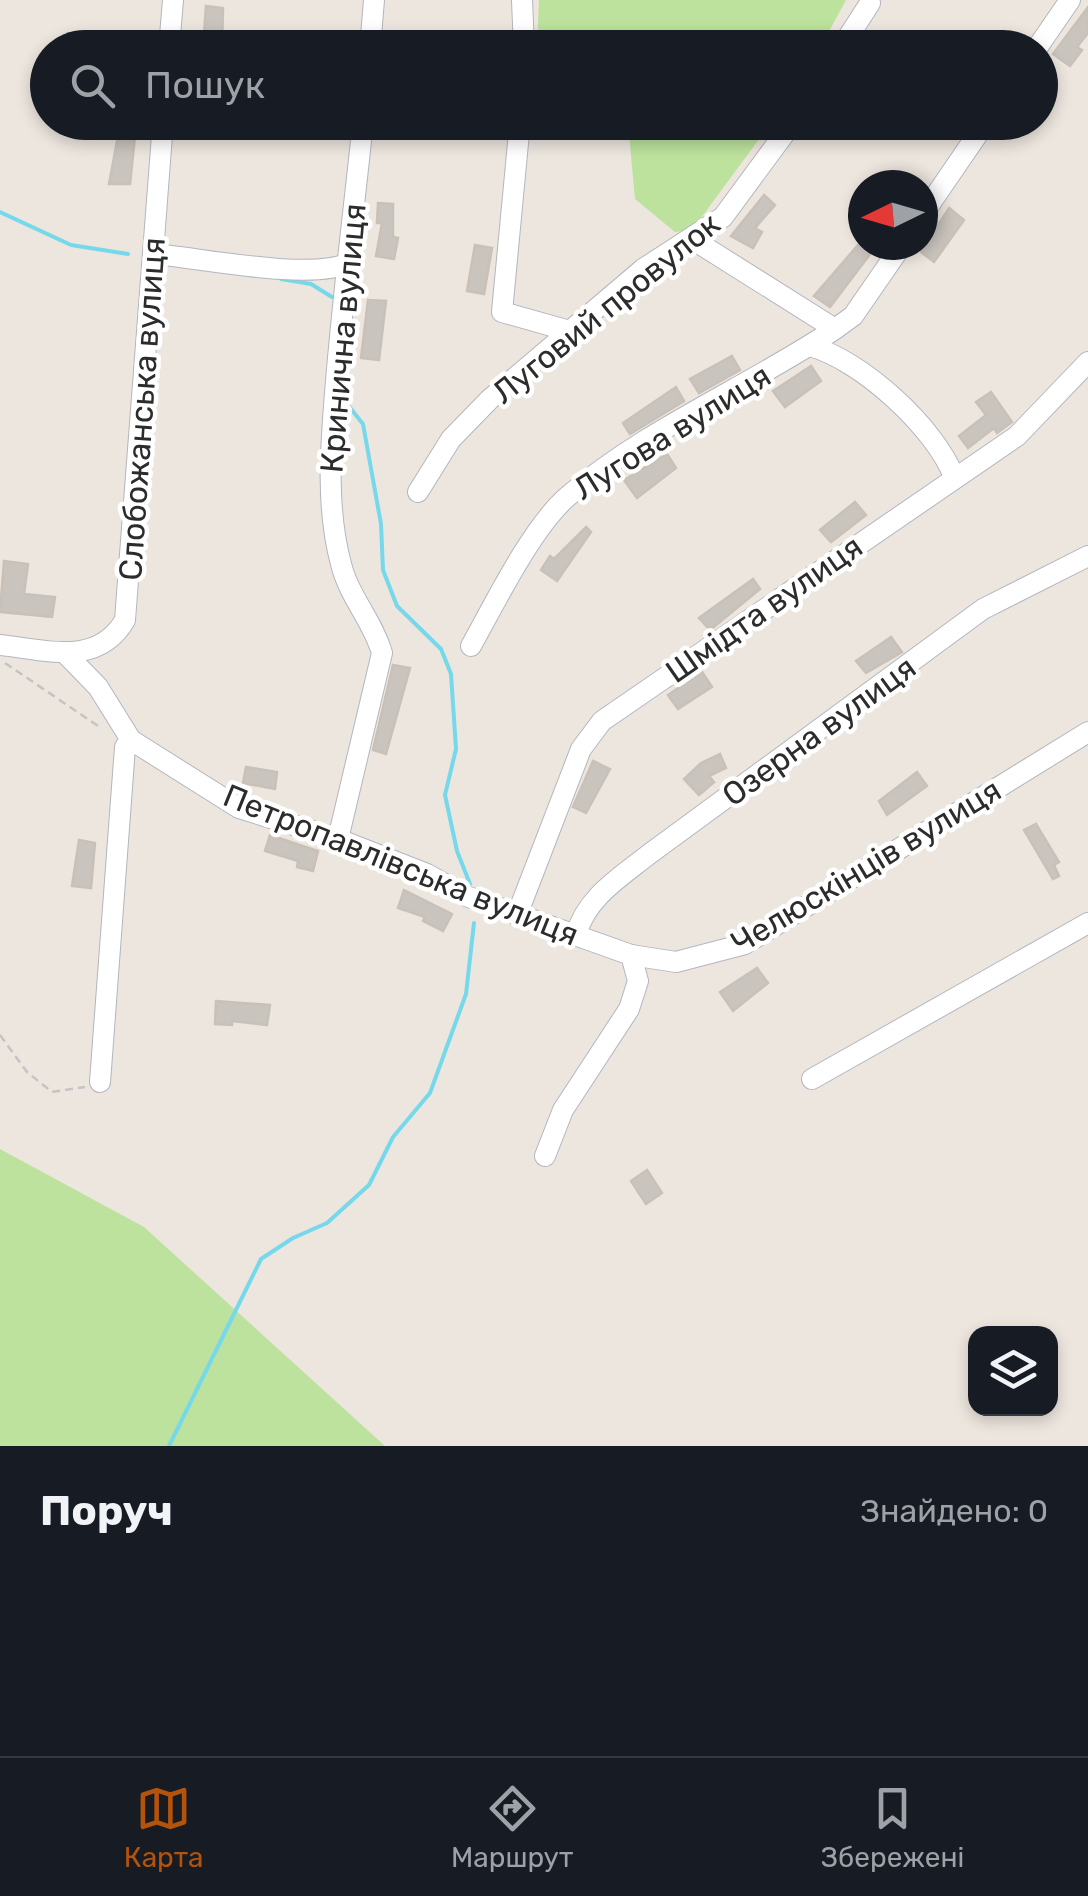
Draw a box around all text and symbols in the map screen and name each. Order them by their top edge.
search box [30,30,1058,140]
icon: search [65,58,120,113]
text: Пошук [145,62,265,108]
north arrow [848,170,938,260]
street label: Кринична вулиця [312,202,374,474]
street label: Луговий провулок [485,205,727,411]
street label: Слобожанська вулиця [111,236,173,582]
street label: Лугова вулиця [566,356,778,508]
street label: Шмідта вулиця [658,527,870,691]
street label: Озерна вулиця [715,648,923,814]
street label: Челюскінців вулиця [724,770,1008,962]
street label: Петропавлівська вулиця [218,776,584,954]
map controls [968,1326,1058,1416]
button: layers [968,1326,1058,1416]
text: Поруч [40,1486,173,1536]
text: Знайдено: 0 [860,1492,1048,1530]
tab: Карта [124,1781,204,1874]
tab: Маршрут [451,1781,573,1874]
tab: Збережені [821,1781,964,1874]

